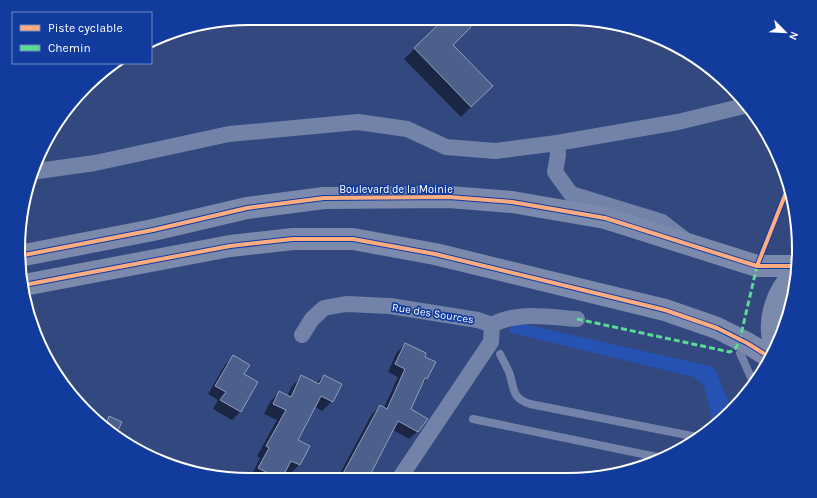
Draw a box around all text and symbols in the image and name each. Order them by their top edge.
legend [12,12,152,64]
north arrow [765,12,805,52]
text: Piste cyclable [48,21,123,35]
text: N [786,30,801,42]
text: Chemin [48,41,91,55]
street label: Boulevard de la Moinie [339,183,453,196]
street label: Rue des Sources [391,301,475,326]

